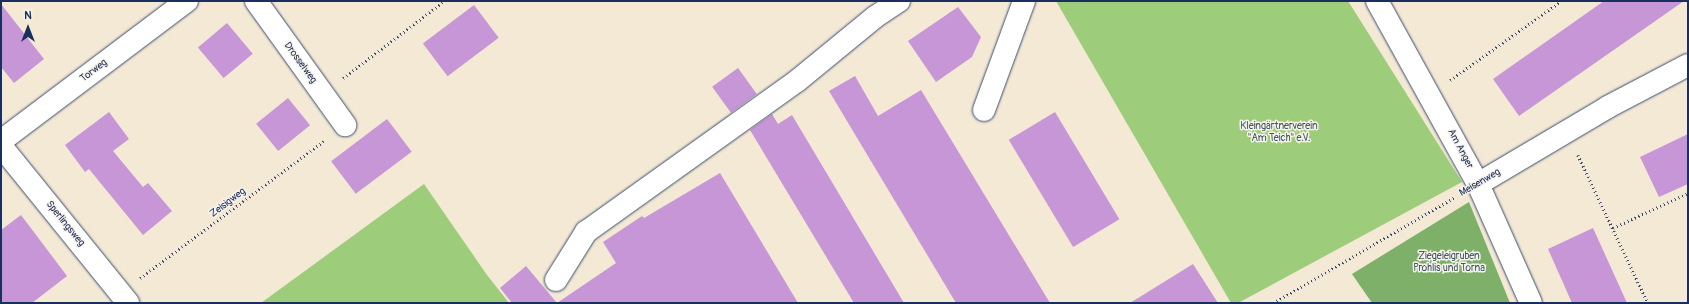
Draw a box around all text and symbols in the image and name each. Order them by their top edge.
north arrow [8,8,48,48]
text: N [24,9,32,22]
street label: Drosselweg [281,40,319,86]
street label: Torweg [78,57,110,85]
park label: Kleingärtnerverein "Am Teich" e.V. [1240,120,1318,144]
street label: Am Anger [1445,127,1475,171]
street label: Meisenweg [1457,166,1503,200]
street label: Zeisigweg [208,186,248,220]
street label: Sperlingsweg [43,199,87,249]
park label: Ziegeleigruben Prohlis und Torna [1413,250,1485,274]

